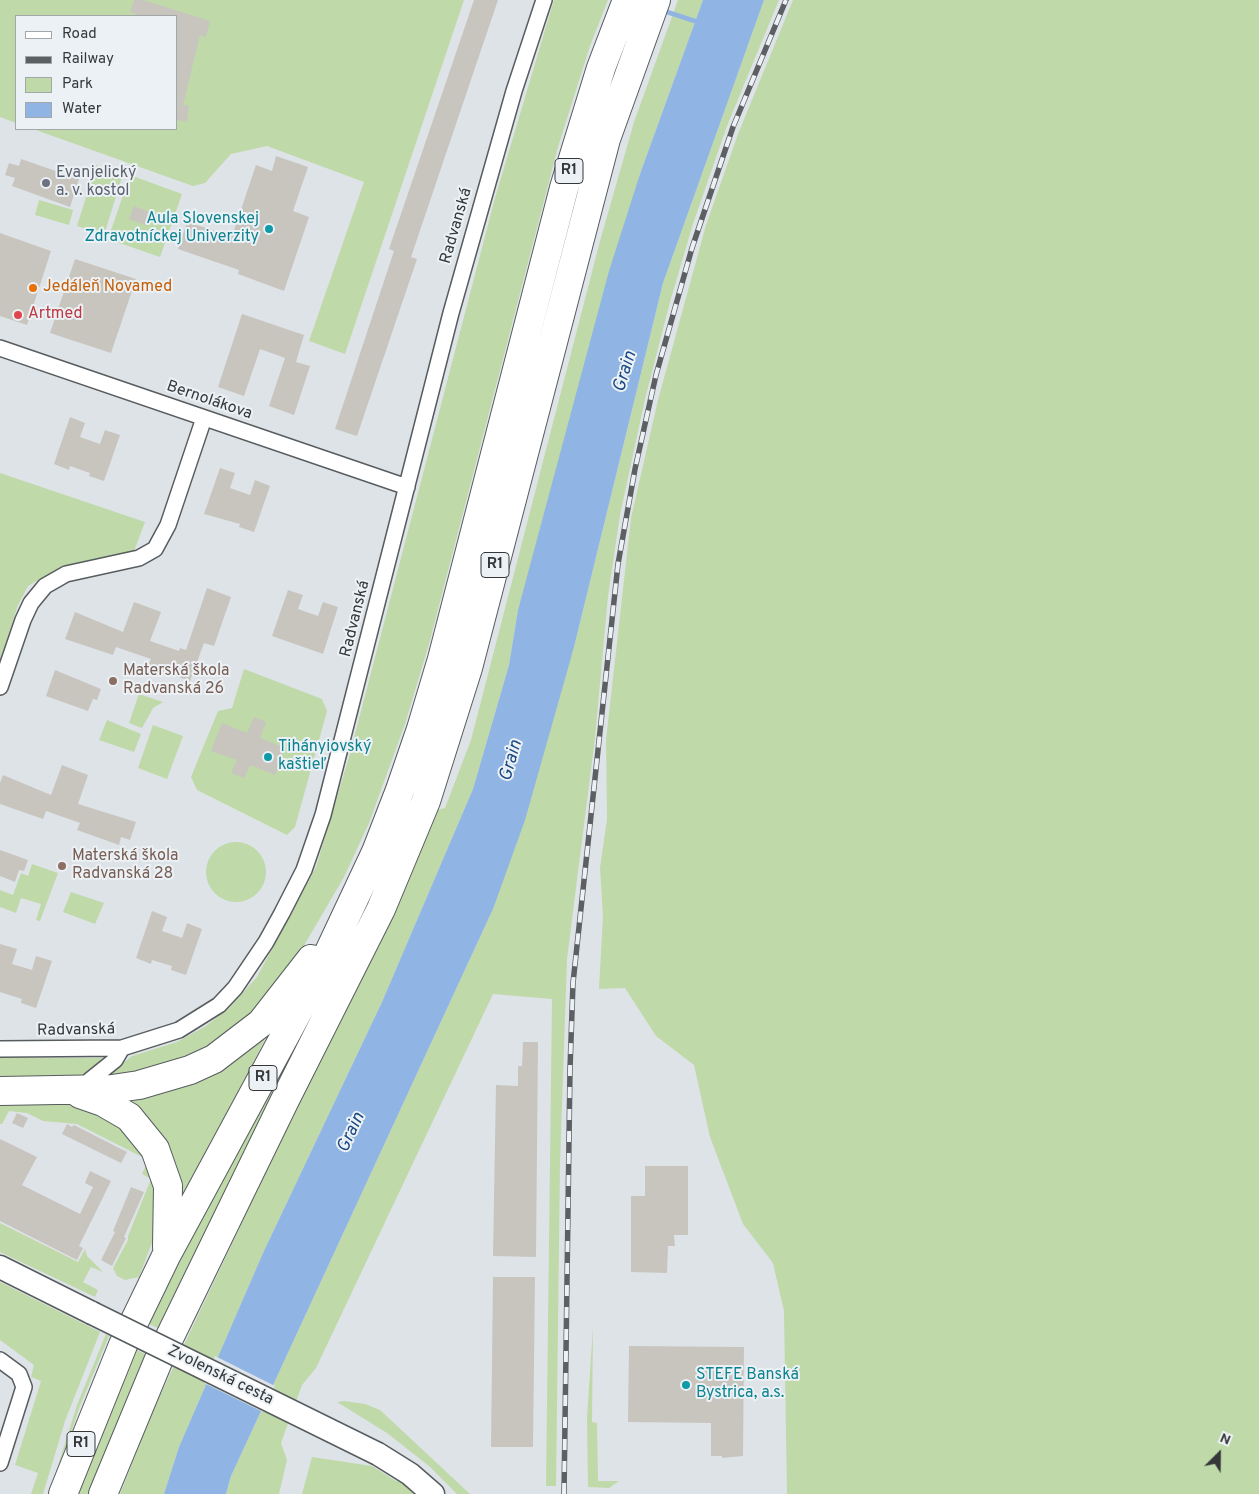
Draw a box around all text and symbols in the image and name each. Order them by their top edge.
legend [15,15,178,130]
text: Road [62,25,97,44]
text: Railway [62,50,114,69]
text: Park [62,75,93,94]
text: Water [62,100,101,119]
road number: R1 [555,158,583,184]
place label: Evanjelický a. v. kostol [56,164,136,202]
marker: Evanjelický a. v. kostol [40,177,52,189]
street label: Radvanská [437,186,477,266]
place label: Aula Slovenskej Zdravotníckej Univerzity [84,210,259,248]
marker: Aula Slovenskej Zdravotníckej Univerzity [263,223,275,235]
place label: Jedáleň Novamed [43,278,172,298]
marker: Jedáleň Novamed [27,282,39,294]
place label: Artmed [28,305,82,325]
marker: Artmed [12,309,24,321]
water label: Grain [610,349,642,395]
street label: Bernolákova [164,377,254,425]
road number: R1 [481,552,509,578]
street label: Radvanská [337,579,375,659]
place label: Materská škola Radvanská 26 [123,662,230,700]
marker: Materská škola Radvanská 26 [107,675,119,687]
place label: Tihányiovský kaštieľ [278,738,371,776]
water label: Grain [496,738,528,784]
marker: Tihányiovský kaštieľ [262,751,274,763]
place label: Materská škola Radvanská 28 [72,847,179,885]
marker: Materská škola Radvanská 28 [56,860,68,872]
street label: Radvanská [37,1021,115,1041]
road number: R1 [249,1066,277,1090]
water label: Grain [333,1110,371,1156]
street label: Zvolenská cesta [164,1342,276,1410]
place label: STEFE Banská Bystrica, a.s. [696,1366,799,1404]
marker: STEFE Banská Bystrica, a.s. [680,1379,692,1391]
north arrow [1194,1429,1244,1479]
text: N [1217,1430,1233,1450]
road number: R1 [67,1432,95,1456]

